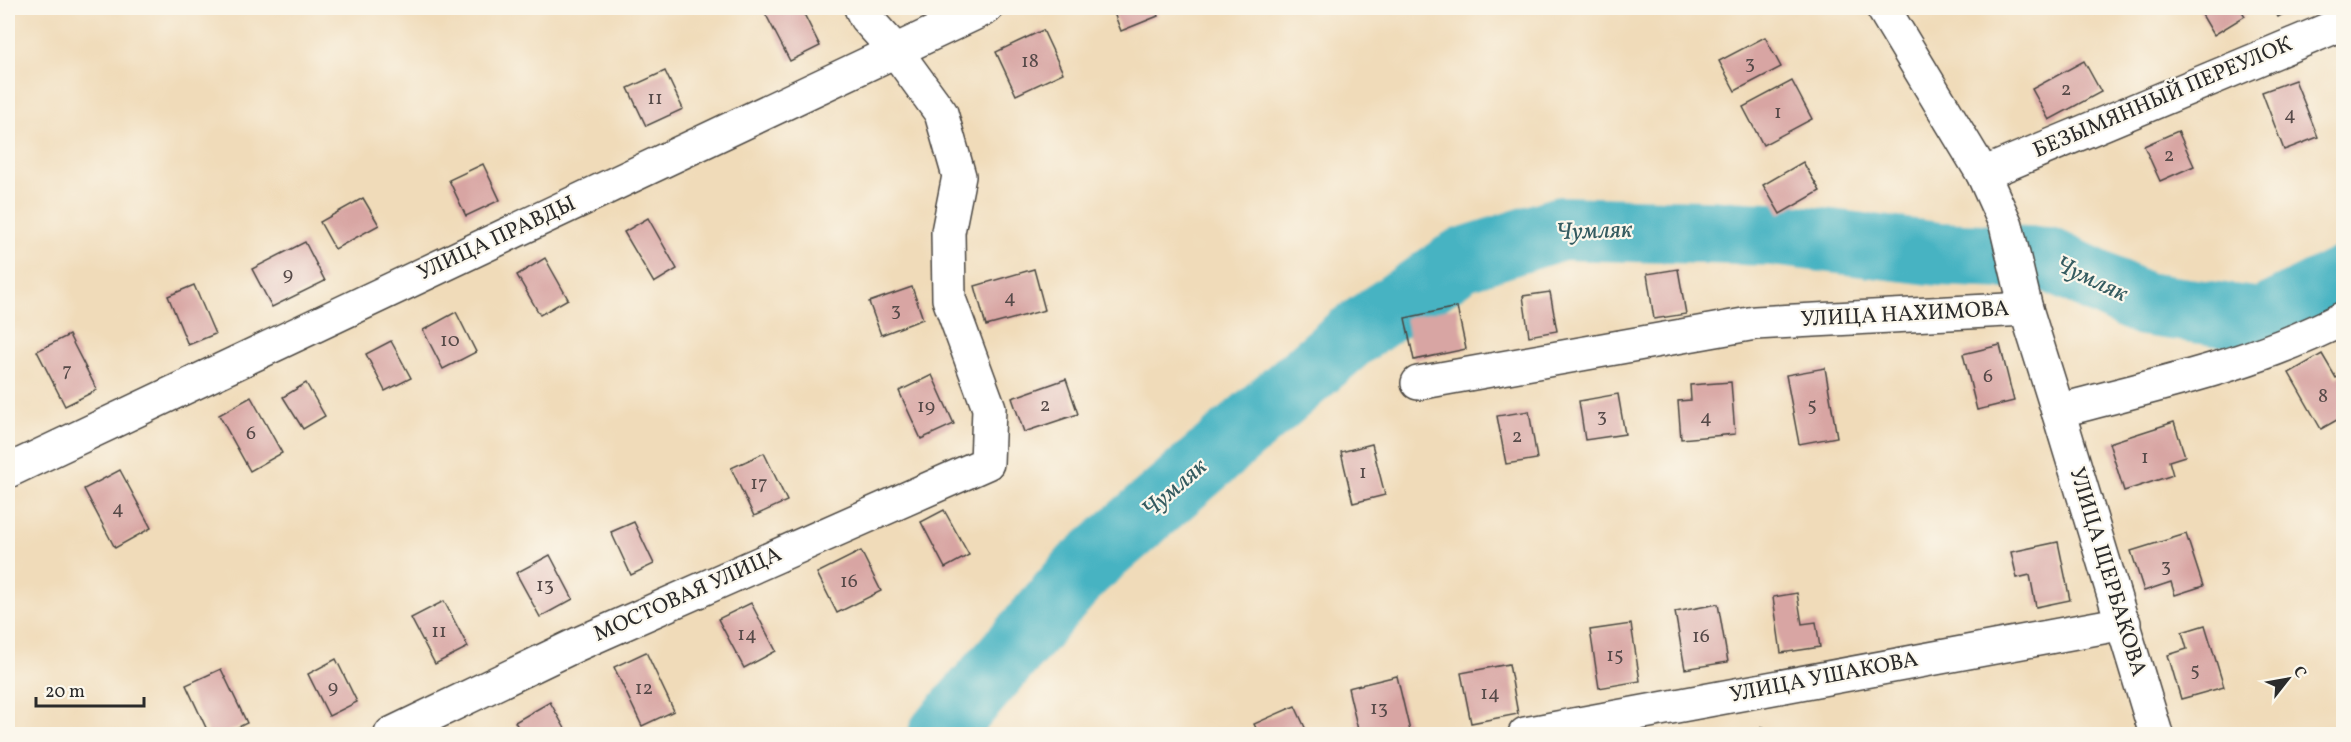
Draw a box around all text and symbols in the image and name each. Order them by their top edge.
street label: БЕЗЫМЯННЫЙ ПЕРЕУЛОК [2029,29,2297,167]
house number: 18 [1021,48,1039,76]
house number: 3 [1745,50,1755,78]
house number: 2 [2061,76,2071,104]
house number: 11 [647,85,663,113]
house number: 1 [1774,99,1782,127]
house number: 4 [2284,101,2296,129]
house number: 2 [2164,142,2174,170]
street label: УЛИЦА ПРАВДЫ [413,189,581,289]
water label: Чумляк [1555,214,1633,250]
water label: Чумляк [2049,248,2133,312]
house number: 9 [283,261,293,289]
house number: 4 [1004,284,1016,312]
street label: УЛИЦА НАХИМОВА [1800,294,2010,336]
house number: 3 [891,297,901,325]
house number: 10 [440,327,460,355]
house number: 7 [62,357,72,385]
house number: 6 [1983,363,1993,391]
house number: 8 [2318,383,2328,411]
house number: 2 [1040,392,1050,420]
house number: 5 [1807,392,1817,420]
house number: 19 [917,393,935,421]
house number: 3 [1597,403,1607,431]
house number: 4 [1700,404,1712,432]
house number: 6 [246,420,256,448]
house number: 2 [1512,423,1522,451]
house number: 1 [2141,444,2149,472]
water label: Чумляк [1135,451,1215,527]
house number: 1 [1359,459,1367,487]
street label: УЛИЦА ЩЕРБАКОВА [2060,464,2154,680]
house number: 17 [750,470,768,498]
house number: 4 [112,495,124,523]
street label: МОСТОВАЯ УЛИЦА [589,540,787,650]
house number: 3 [2161,553,2171,581]
house number: 16 [840,568,858,596]
house number: 13 [536,572,554,600]
house number: 11 [431,618,447,646]
house number: 14 [737,621,757,649]
house number: 16 [1692,623,1710,651]
house number: 15 [1606,642,1624,670]
street label: УЛИЦА УШАКОВА [1727,645,1921,711]
north arrow [2258,649,2318,709]
house number: 5 [2190,657,2200,685]
text: С [2287,662,2311,682]
scale bar [36,670,144,708]
house number: 9 [328,674,338,702]
house number: 12 [635,675,653,703]
text: 20 m [45,680,85,705]
house number: 14 [1480,680,1500,708]
house number: 13 [1370,695,1388,723]

